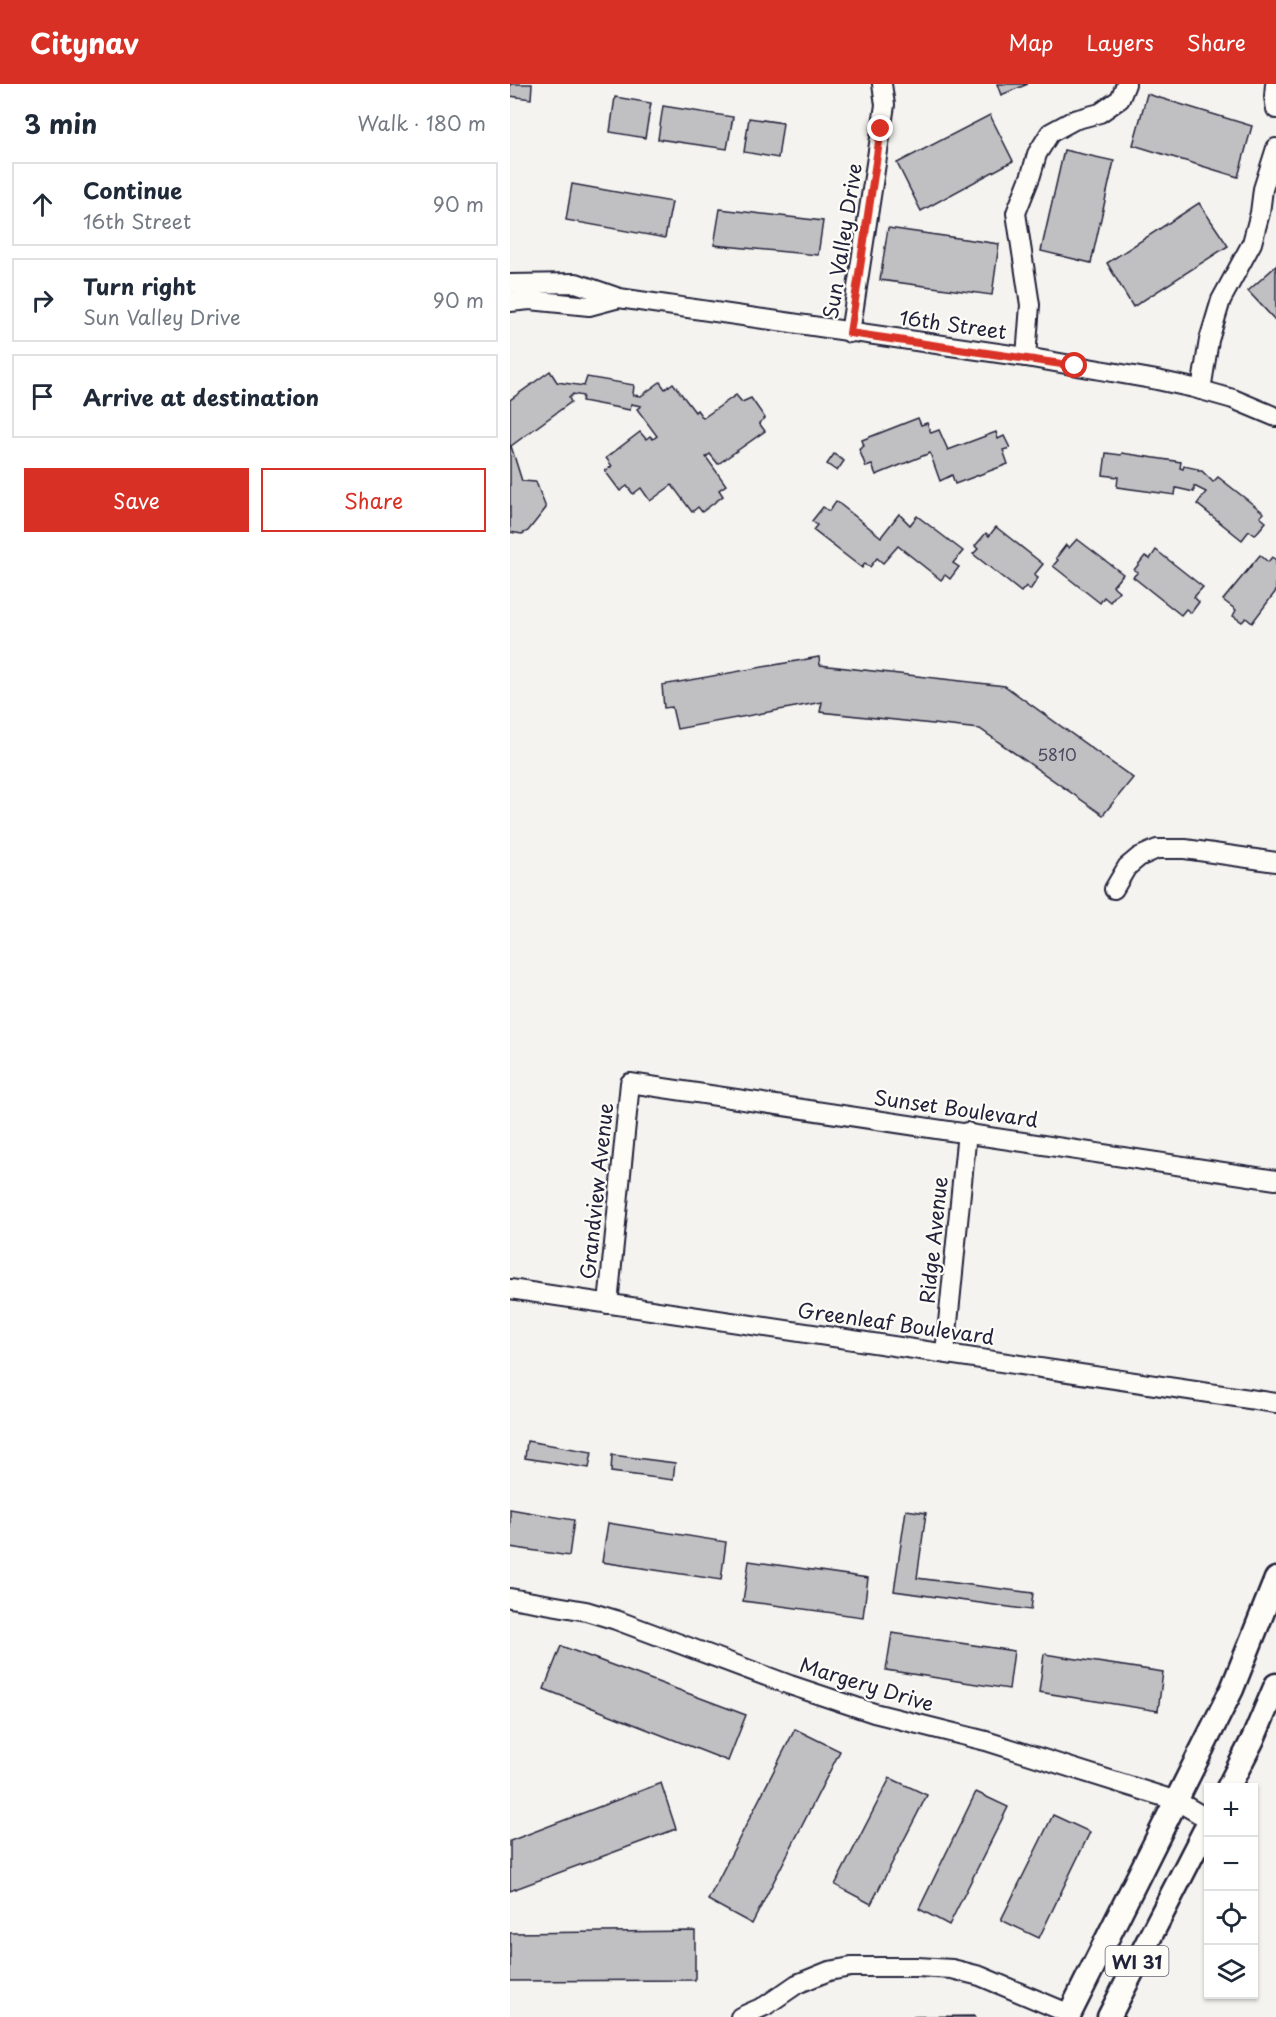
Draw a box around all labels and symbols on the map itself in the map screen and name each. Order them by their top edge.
route end [867,115,893,141]
street label: Sun Valley Drive [815,161,869,321]
street label: 16th Street [897,302,1009,346]
route start [1061,352,1087,378]
house number: 5810 [1037,742,1077,766]
street label: Sunset Boulevard [872,1082,1040,1134]
street label: Grandview Avenue [572,1101,620,1281]
street label: Ridge Avenue [911,1175,955,1305]
street label: Greenleaf Boulevard [796,1294,996,1352]
street label: Margery Drive [796,1649,938,1719]
road number: WI 31 [1106,1946,1168,1976]

